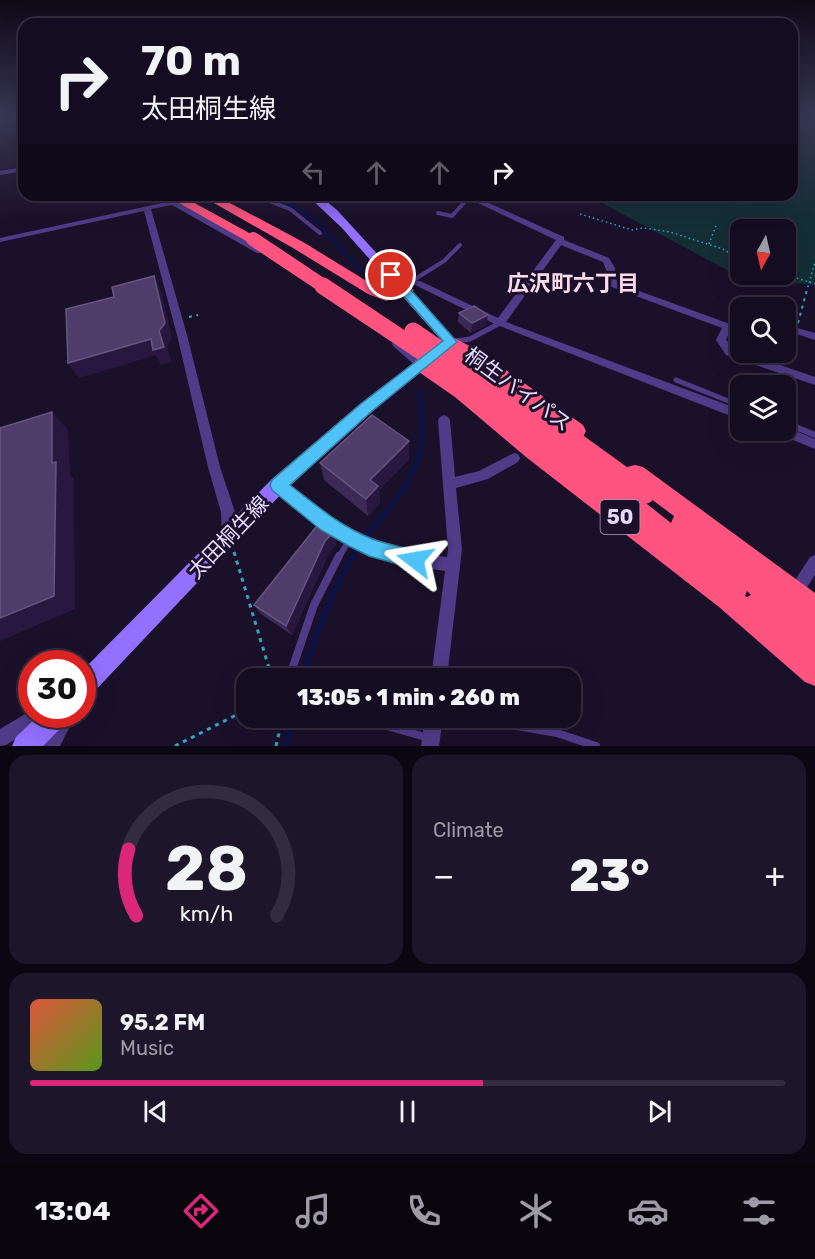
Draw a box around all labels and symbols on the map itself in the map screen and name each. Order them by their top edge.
north arrow [730,219,796,285]
pin [365,249,416,300]
district label: 広沢町六丁目 [507,270,639,297]
street label: 桐生バイパス [460,342,576,436]
street label: 太田桐生線 [183,491,273,583]
road number: 50 [600,500,640,534]
position arrow [383,528,447,592]
speed limit sign: 30 [18,650,96,728]

